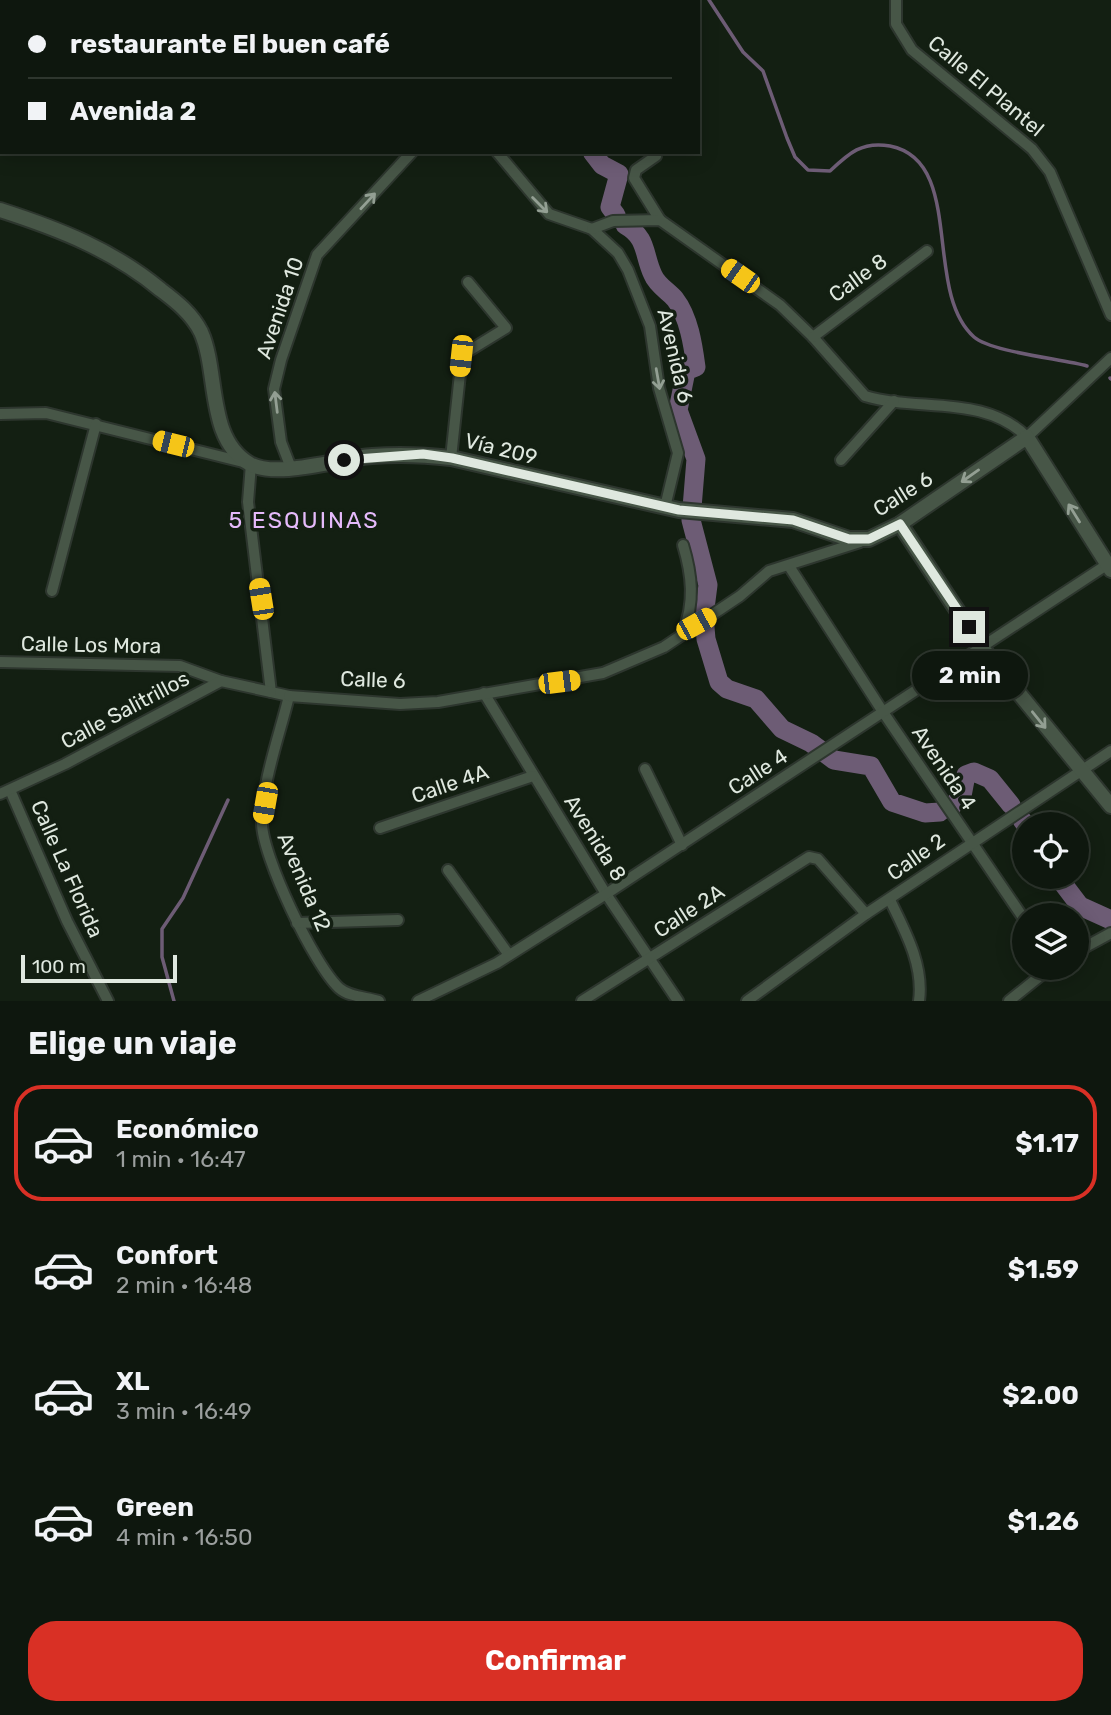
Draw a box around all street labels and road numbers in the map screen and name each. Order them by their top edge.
street label: Calle El Plantel [923,30,1049,141]
street label: Calle 8 [824,248,892,307]
street label: Avenida 10 [250,254,309,362]
street label: Avenida 6 [652,306,698,406]
street label: Vía 209 [462,427,540,470]
street label: Calle 6 [868,466,937,521]
street label: Calle Los Mora [21,631,161,658]
street label: Calle Salitrillos [56,665,193,754]
street label: Calle 6 [340,666,406,693]
street label: Avenida 4 [907,721,982,815]
street label: Calle 4 [723,743,792,800]
street label: Calle 4A [408,759,492,808]
street label: Avenida 8 [559,790,632,885]
street label: Calle La Florida [26,796,109,941]
street label: Calle 2 [882,828,950,885]
street label: Avenida 12 [272,829,336,935]
street label: Calle 2A [649,879,729,943]

